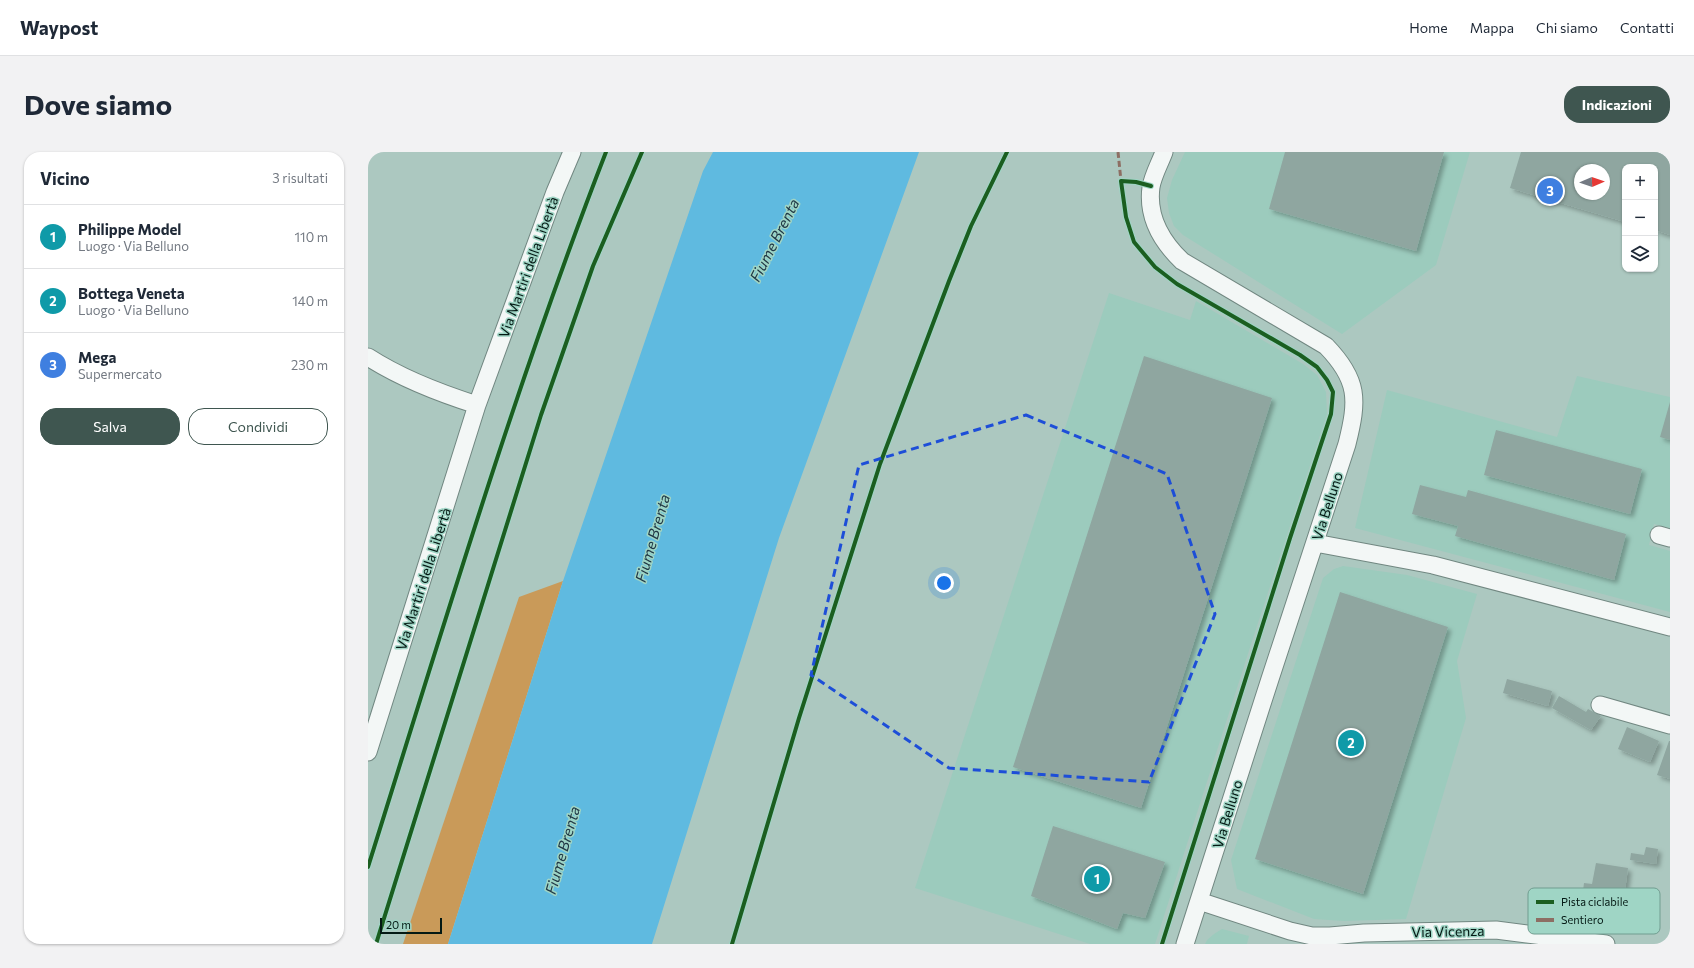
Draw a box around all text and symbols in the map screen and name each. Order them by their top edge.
text: Waypost [20,16,98,39]
text: Home [1409,19,1448,36]
text: Mappa [1470,19,1514,36]
text: Chi siamo [1536,19,1598,36]
text: Contatti [1620,19,1674,36]
button: Indicazioni [1564,86,1670,123]
text: Dove siamo [24,87,172,121]
north arrow [1574,164,1610,200]
map controls [1622,164,1658,272]
button: + [1622,164,1658,200]
text: Vicino [40,168,90,189]
text: 3 risultati [272,170,328,186]
pin: 3 [1537,176,1563,206]
street label: Via Martiri della Libertà [495,194,561,340]
water label: Fiume Brenta [745,195,803,284]
button: − [1622,200,1658,236]
text: Philippe Model [78,220,181,238]
text: 1 [50,229,56,245]
text: 110 m [295,229,328,245]
button: layers [1622,236,1658,272]
text: Luogo · Via Belluno [78,238,189,254]
text: Bottega Veneta [78,284,185,302]
text: 2 [49,293,57,309]
text: 140 m [292,293,328,309]
text: Luogo · Via Belluno [78,302,189,318]
text: Mega [78,348,116,366]
text: 3 [49,357,57,373]
text: 230 m [291,357,328,373]
text: Supermercato [78,366,162,382]
button: Salva [40,408,180,445]
button: Condividi [188,408,328,445]
street label: Via Belluno [1308,470,1346,542]
water label: Fiume Brenta [631,492,673,584]
street label: Via Martiri della Libertà [392,505,454,653]
your location [934,573,954,593]
pin: 2 [1338,728,1364,758]
street label: Via Belluno [1208,778,1246,850]
water label: Fiume Brenta [541,804,583,896]
pin: 1 [1084,864,1110,894]
legend [1528,888,1660,934]
text: Pista ciclabile [1561,895,1628,908]
text: Sentiero [1561,913,1604,926]
scale bar [380,916,442,935]
text: 20 m [386,918,411,931]
street label: Via Vicenza [1411,922,1485,940]

